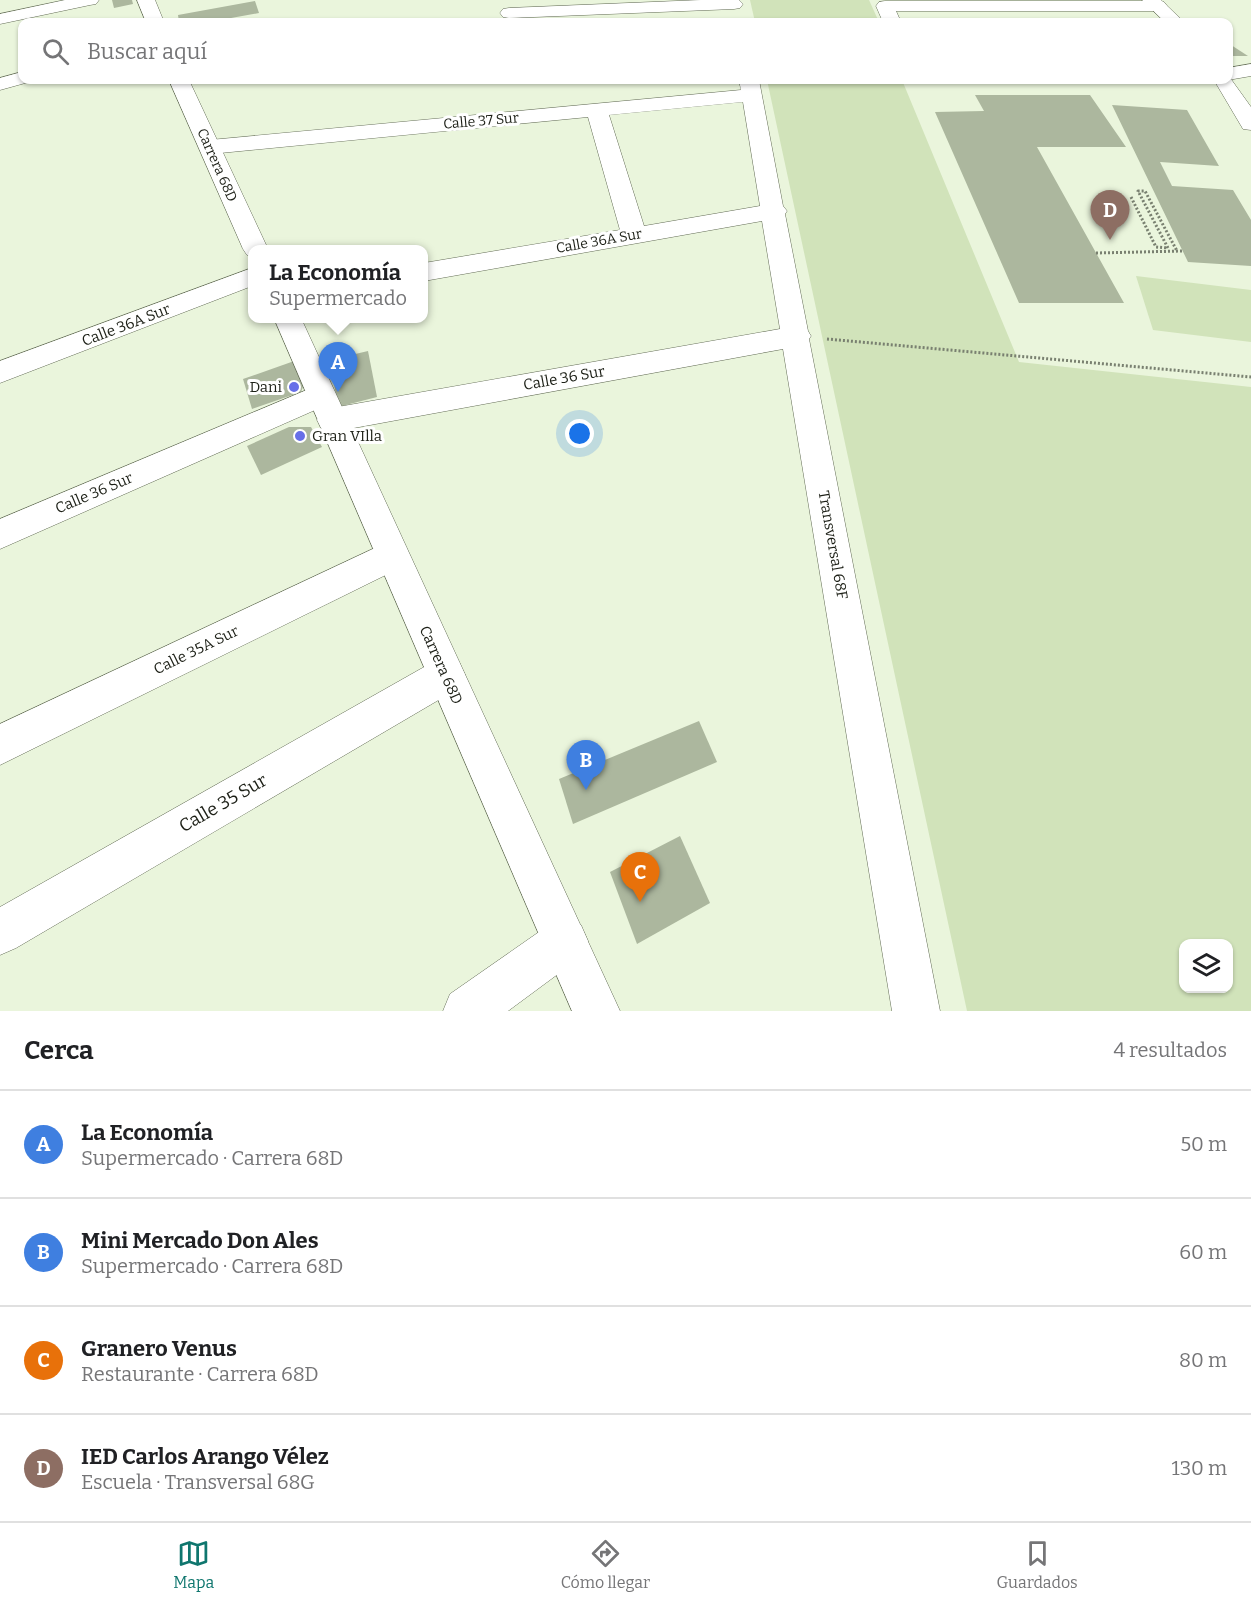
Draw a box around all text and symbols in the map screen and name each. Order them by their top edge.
search box [18,18,1233,84]
icon: search [39,35,72,68]
text: Buscar aquí [87,38,207,65]
street label: Calle 37 Sur [443,109,519,133]
street label: Carrera 68D [193,126,241,204]
pin: D [1090,190,1130,240]
street label: Calle 36A Sur [555,225,643,257]
popup [248,245,428,323]
text: La Economía [269,259,401,286]
text: Supermercado [269,286,407,310]
street label: Calle 36A Sur [79,300,173,350]
pin: A [318,342,358,392]
street label: Calle 36 Sur [522,362,607,394]
place label: Dani [249,378,283,396]
marker: Dani [287,380,301,394]
your location [565,419,594,448]
place label: Gran VIlla [312,427,382,445]
marker: Gran VIlla [293,429,307,443]
street label: Calle 36 Sur [53,468,136,517]
street label: Transversal 68F [815,489,852,601]
street label: Calle 35A Sur [151,622,242,678]
street label: Carrera 68D [416,623,466,707]
pin: B [566,740,606,790]
street label: Calle 35 Sur [175,769,271,837]
pin: C [620,852,660,902]
map controls [1179,939,1233,993]
button: layers [1179,939,1233,993]
text: Cerca [24,1035,94,1066]
text: 4 resultados [1113,1038,1227,1062]
text: La Economía [81,1119,213,1146]
text: A [36,1132,51,1156]
text: 50 m [1180,1132,1227,1156]
text: Supermercado · Carrera 68D [81,1146,343,1170]
text: Mini Mercado Don Ales [81,1227,318,1254]
text: B [37,1240,50,1264]
text: 60 m [1179,1240,1227,1264]
text: Supermercado · Carrera 68D [81,1254,343,1278]
text: Granero Venus [81,1335,237,1362]
text: C [37,1348,50,1372]
text: 80 m [1179,1348,1227,1372]
text: Restaurante · Carrera 68D [81,1362,319,1386]
text: IED Carlos Arango Vélez [81,1443,329,1470]
text: D [36,1456,51,1480]
text: 130 m [1172,1456,1227,1480]
text: Escuela · Transversal 68G [81,1470,315,1494]
tab: Mapa [173,1537,214,1592]
tab: Cómo llegar [561,1537,650,1592]
tab: Guardados [996,1537,1078,1592]

